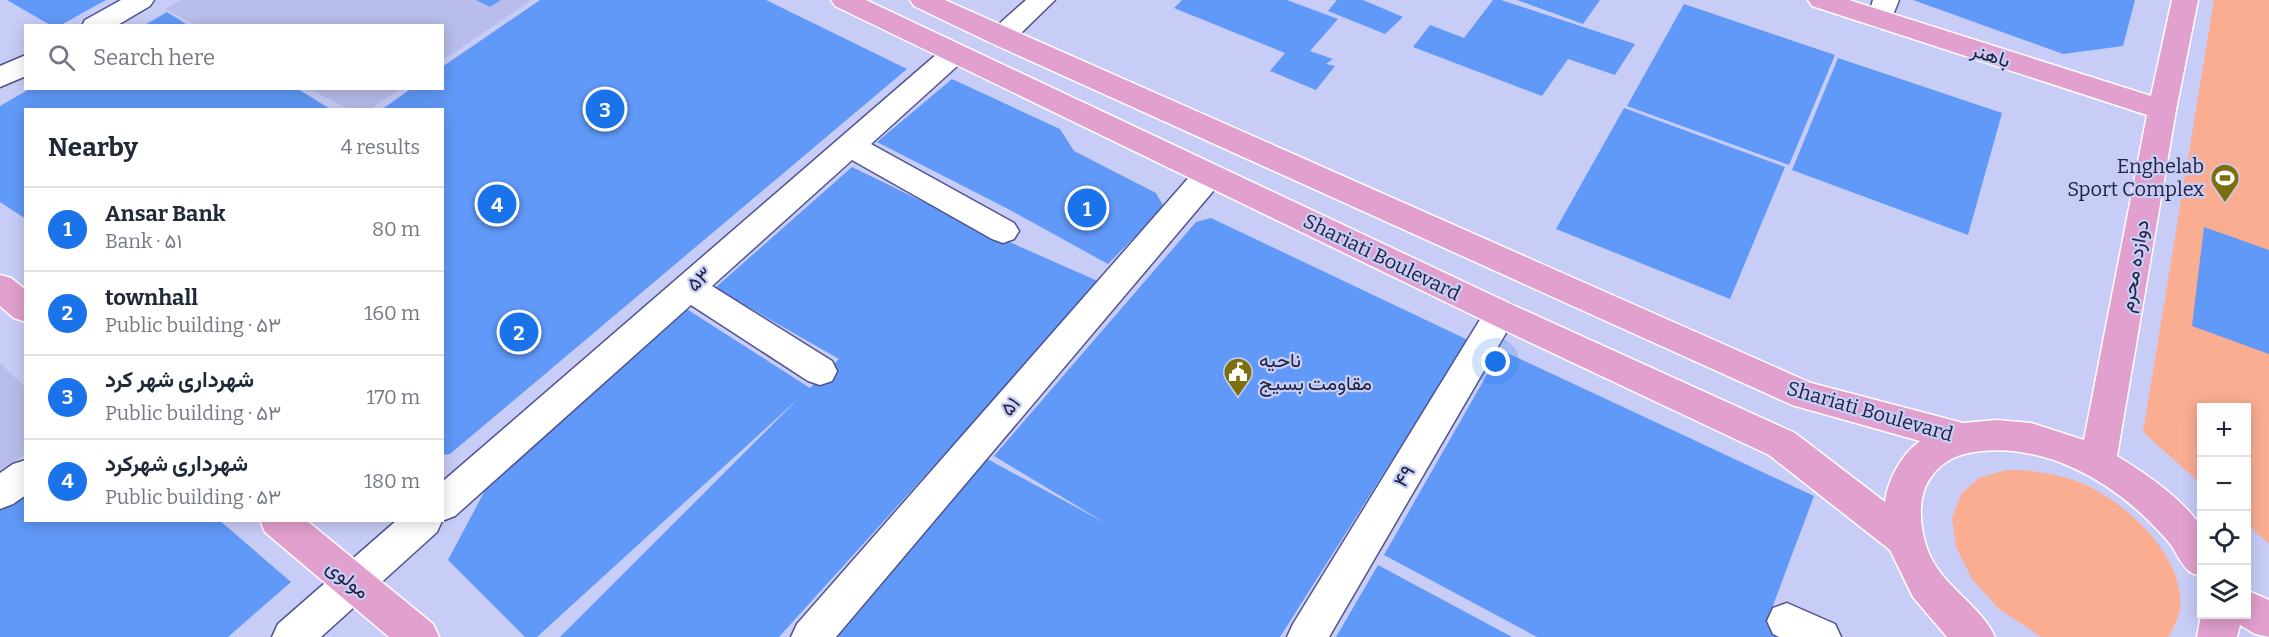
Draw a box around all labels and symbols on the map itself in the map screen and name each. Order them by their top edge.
street label: باهنر [1967,37,2013,73]
pin: 3 [586,86,624,132]
place label: Enghelab Sport Complex [2067,154,2204,201]
sports icon: Enghelab Sport Complex [2209,162,2241,204]
pin: 4 [478,182,516,226]
pin: 1 [1068,186,1106,230]
street label: Shariati Boulevard [1299,209,1465,306]
street label: دوازده محرم [2114,218,2155,314]
street label: ۵۳ [682,262,716,296]
pin: 2 [500,310,538,354]
your location [1481,347,1510,376]
place label: ناحیه مقاومت بسیج [1259,348,1372,397]
public building icon: ناحیه مقاومت بسیج [1222,356,1254,398]
street label: Shariati Boulevard [1784,376,1956,446]
street label: ۵۱ [995,391,1025,421]
street label: ۴۹ [1388,461,1420,491]
street label: مولوی [321,554,374,604]

